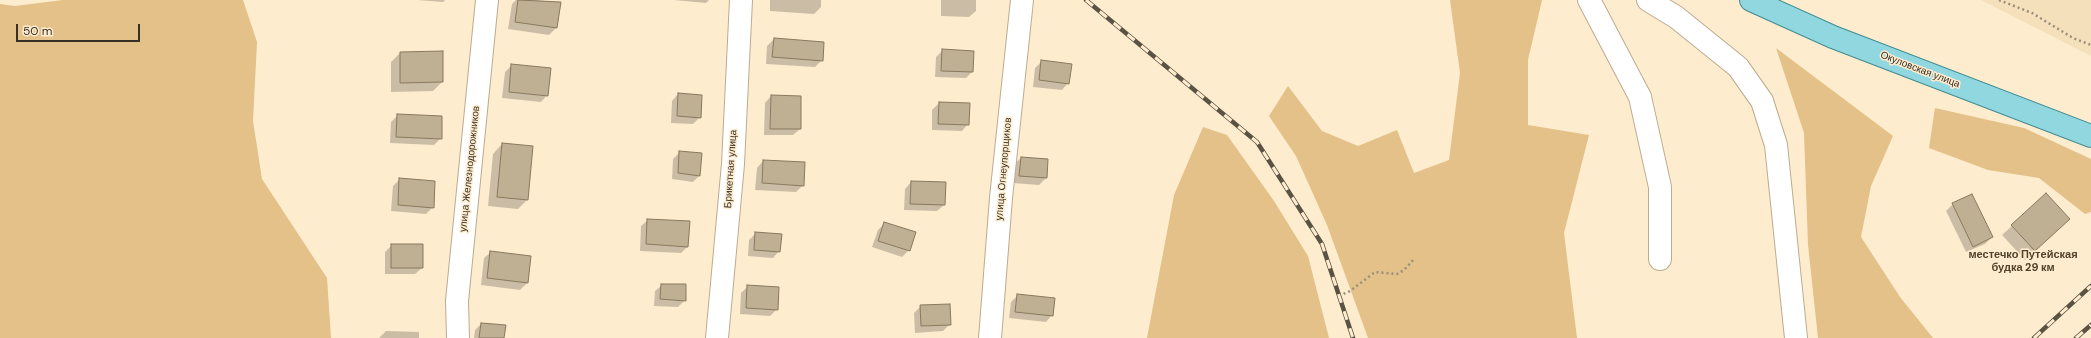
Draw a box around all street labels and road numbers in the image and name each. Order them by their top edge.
street label: Окуловская улица [1878,49,1962,91]
street label: улица Железнодорожников [457,105,483,233]
street label: улица Огнеупорщиков [994,117,1014,221]
street label: Брикетная улица [722,129,740,209]

